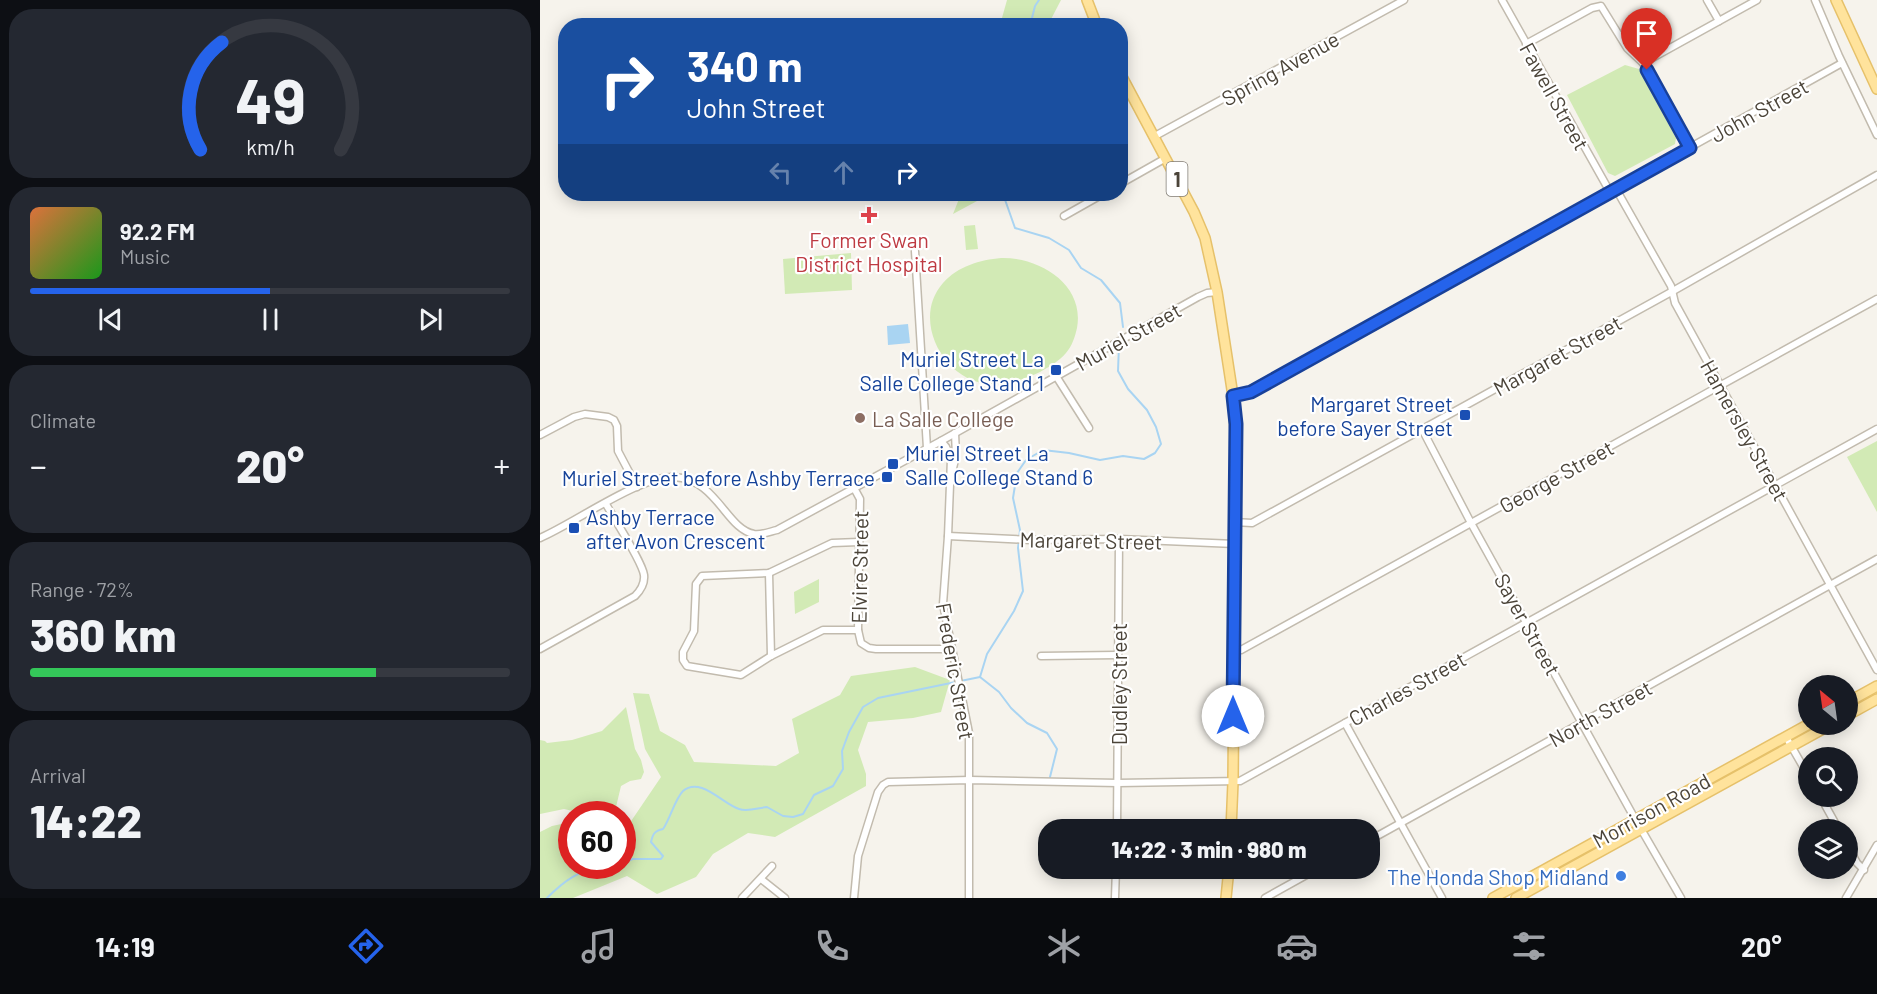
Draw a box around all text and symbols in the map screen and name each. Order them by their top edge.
pin [1621,8,1672,70]
icon: arrive [1630,17,1663,50]
street label: Spring Avenue [1217,25,1343,111]
street label: Fawell Street [1515,38,1595,154]
text: 340 m [687,40,803,90]
icon: right [588,42,666,120]
text: 49 [235,63,305,137]
street label: John Street [1706,73,1812,147]
text: John Street [687,91,826,123]
text: km/h [246,135,294,160]
icon: left [764,156,797,189]
icon: ahead [827,156,860,189]
icon: right [890,156,923,189]
road number: 1 [1166,162,1188,196]
marker: Former Swan District Hospital [860,206,878,224]
text: 92.2 FM [120,218,195,244]
place label: Former Swan District Hospital [795,227,943,276]
text: Music [120,244,170,268]
street label: Muriel Street [1071,297,1185,375]
icon: previous [94,303,127,336]
icon: pause [254,303,287,336]
icon: next [414,303,447,336]
street label: Margaret Street [1488,309,1626,401]
place label: Muriel Street La Salle College Stand 1 [860,346,1044,395]
street label: Hamersley Street [1696,355,1794,505]
marker: Muriel Street La Salle College Stand 1 [1049,363,1063,377]
place label: Margaret Street before Sayer Street [1277,391,1453,440]
place label: La Salle College [872,406,1014,431]
text: Climate [30,408,96,432]
marker: Margaret Street before Sayer Street [1458,408,1472,422]
marker: La Salle College [853,411,867,425]
street label: George Street [1494,434,1618,518]
text: 20° [236,438,304,492]
place label: Muriel Street La Salle College Stand 6 [905,440,1093,489]
text: − [30,445,47,485]
text: + [494,445,510,485]
marker: Muriel Street La Salle College Stand 6 [886,457,900,471]
place label: Muriel Street before Ashby Terrace [562,465,875,490]
marker: Muriel Street before Ashby Terrace [880,470,894,484]
place label: Ashby Terrace after Avon Crescent [586,504,766,553]
street label: Elvire Street [846,510,872,624]
marker: Ashby Terrace after Avon Crescent [567,521,581,535]
street label: Margaret Street [1019,526,1163,554]
street label: Sayer Street [1490,569,1566,679]
text: Range · 72% [30,577,134,601]
street label: Frederic Street [932,601,980,741]
text: 360 km [30,607,176,661]
street label: Dudley Street [1106,623,1131,745]
street label: Charles Street [1344,646,1470,730]
street label: North Street [1544,674,1656,752]
north arrow [1798,675,1858,735]
map controls [1798,675,1858,879]
position arrow [1201,684,1265,748]
button: search [1798,747,1858,807]
text: Arrival [30,763,86,787]
street label: Morrison Road [1588,767,1714,853]
text: 14:22 [30,793,142,847]
speed limit sign: 60 [558,801,636,879]
button: layers [1798,819,1858,879]
text: 14:22 · 3 min · 980 m [1112,836,1306,862]
place label: The Honda Shop Midland [1387,864,1609,889]
marker: The Honda Shop Midland [1614,869,1628,883]
icon: directions [345,925,387,967]
icon: music [578,925,620,967]
icon: phone [811,925,853,967]
icon: climate [1043,925,1085,967]
icon: car [1276,925,1318,967]
icon: filters [1508,925,1550,967]
text: 14:19 [95,930,155,962]
text: 20° [1741,930,1782,962]

